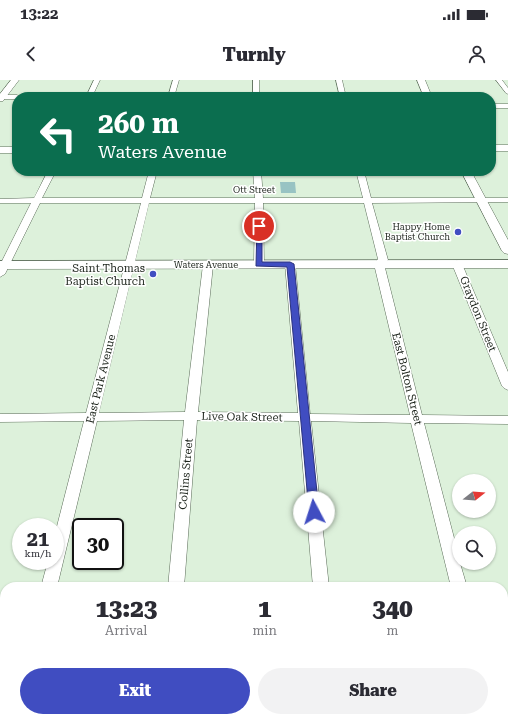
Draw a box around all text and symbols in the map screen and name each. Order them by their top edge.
text: 13:22 [20,5,58,23]
icon: back [20,43,42,65]
icon: person [466,43,488,65]
text: Turnly [222,44,286,65]
text: 260 m [98,107,179,140]
icon: left [32,108,84,160]
text: Waters Avenue [98,141,227,162]
street label: Ott Street [233,185,276,195]
pin [242,209,276,243]
icon: arrive [248,215,270,237]
place label: Happy Home Baptist Church [385,222,450,242]
marker: Happy Home Baptist Church [453,227,463,237]
street label: Waters Avenue [174,260,238,270]
place label: Saint Thomas Baptist Church [65,262,145,288]
marker: Saint Thomas Baptist Church [148,269,158,279]
street label: Graydon Street [457,274,499,354]
street label: East Bolton Street [389,331,425,427]
street label: East Park Avenue [84,333,118,425]
street label: Live Oak Street [201,410,283,424]
street label: Collins Street [176,438,196,510]
north arrow [452,474,496,518]
map controls [452,474,496,570]
position arrow [293,491,335,533]
speed limit sign: 30 [72,518,124,570]
button: search [452,526,496,570]
text: 21 [27,527,49,551]
text: km/h [25,548,51,559]
text: 13:23 [95,595,157,623]
text: 1 [258,595,271,623]
text: 340 [372,595,413,623]
text: Arrival [105,623,147,638]
text: min [252,623,277,638]
text: m [386,623,398,638]
button: Exit [20,668,250,714]
button: Share [258,668,488,714]

